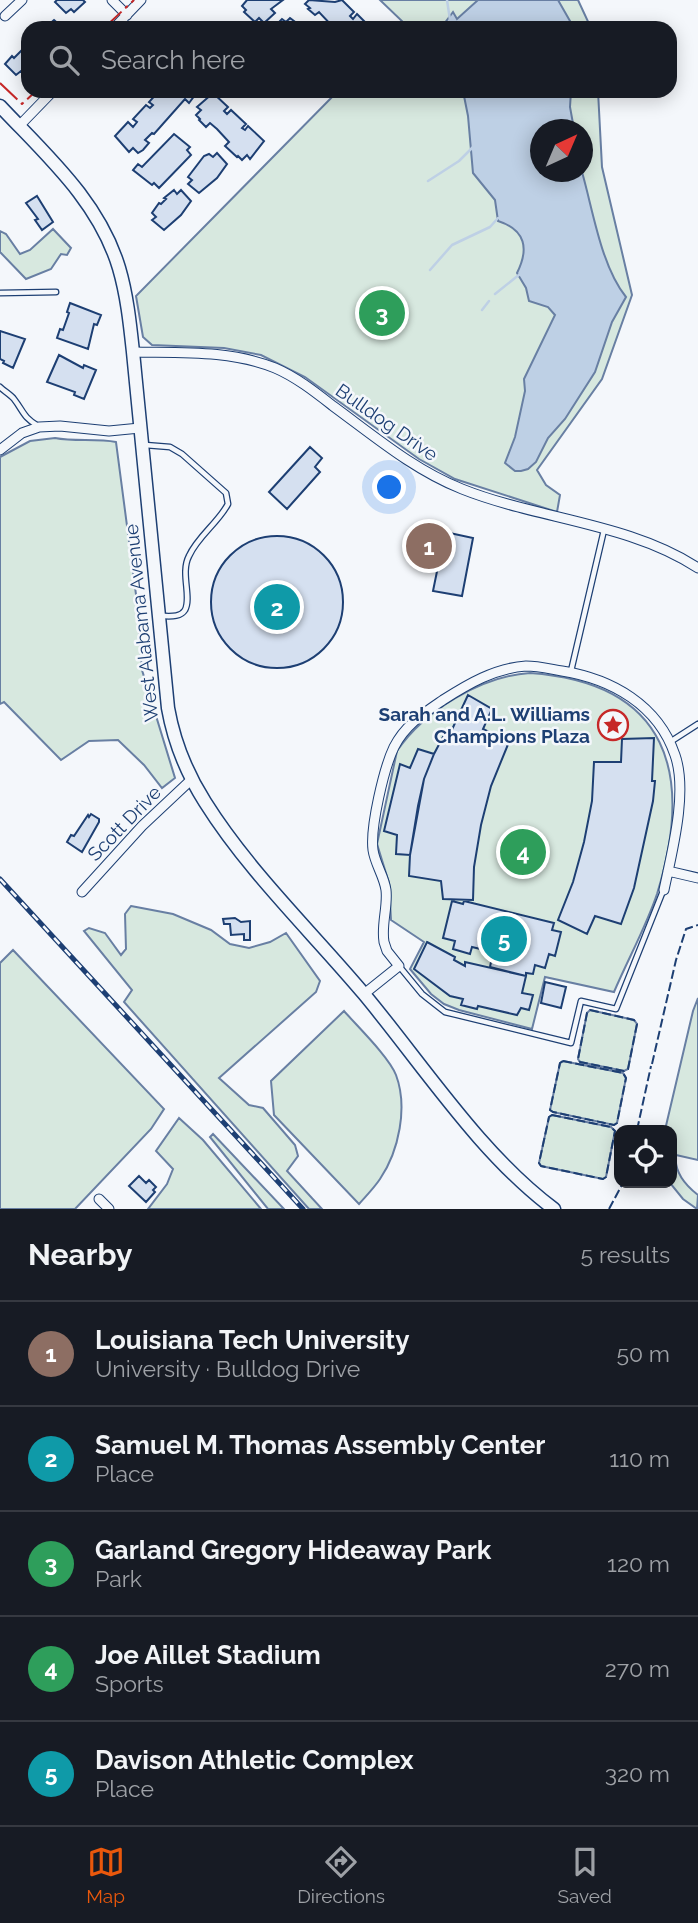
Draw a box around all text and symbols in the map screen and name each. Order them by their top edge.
search box [21,21,677,98]
icon: search [45,41,83,79]
text: Search here [101,45,245,75]
north arrow [530,119,593,182]
pin: 3 [359,287,405,339]
street label: Bulldog Drive [332,379,442,465]
your location [372,470,406,504]
pin: 1 [406,520,452,572]
street label: West Alabama Avenue [120,523,162,723]
pin: 2 [254,581,300,633]
place label: Sarah and A.L. Williams Champions Plaza [379,703,590,747]
place icon: Sarah and A.L. Williams Champions Plaza [596,708,630,742]
street label: Scott Drive [83,781,165,865]
pin: 4 [500,826,546,878]
pin: 5 [481,913,527,965]
map controls [614,1125,677,1188]
button: locate [614,1125,677,1188]
text: Nearby [28,1237,132,1272]
text: 5 results [581,1241,670,1268]
text: Louisiana Tech University [95,1325,410,1355]
text: 1 [45,1340,57,1367]
text: 50 m [616,1340,670,1367]
text: University · Bulldog Drive [95,1355,360,1382]
text: Samuel M. Thomas Assembly Center [95,1430,545,1460]
text: 2 [45,1445,57,1472]
text: 110 m [609,1445,670,1472]
text: Place [95,1460,154,1487]
text: Garland Gregory Hideaway Park [95,1535,491,1565]
text: 3 [45,1550,57,1577]
text: 120 m [607,1550,670,1577]
text: Park [95,1565,142,1592]
text: Joe Aillet Stadium [95,1640,321,1670]
text: 4 [44,1655,58,1682]
text: 270 m [605,1655,670,1682]
text: Sports [95,1670,164,1697]
text: Davison Athletic Complex [95,1745,414,1775]
text: 5 [45,1760,57,1787]
text: 320 m [605,1760,670,1787]
text: Place [95,1775,154,1802]
tab: Map [86,1843,125,1907]
tab: Directions [297,1843,385,1907]
tab: Saved [557,1843,612,1907]

